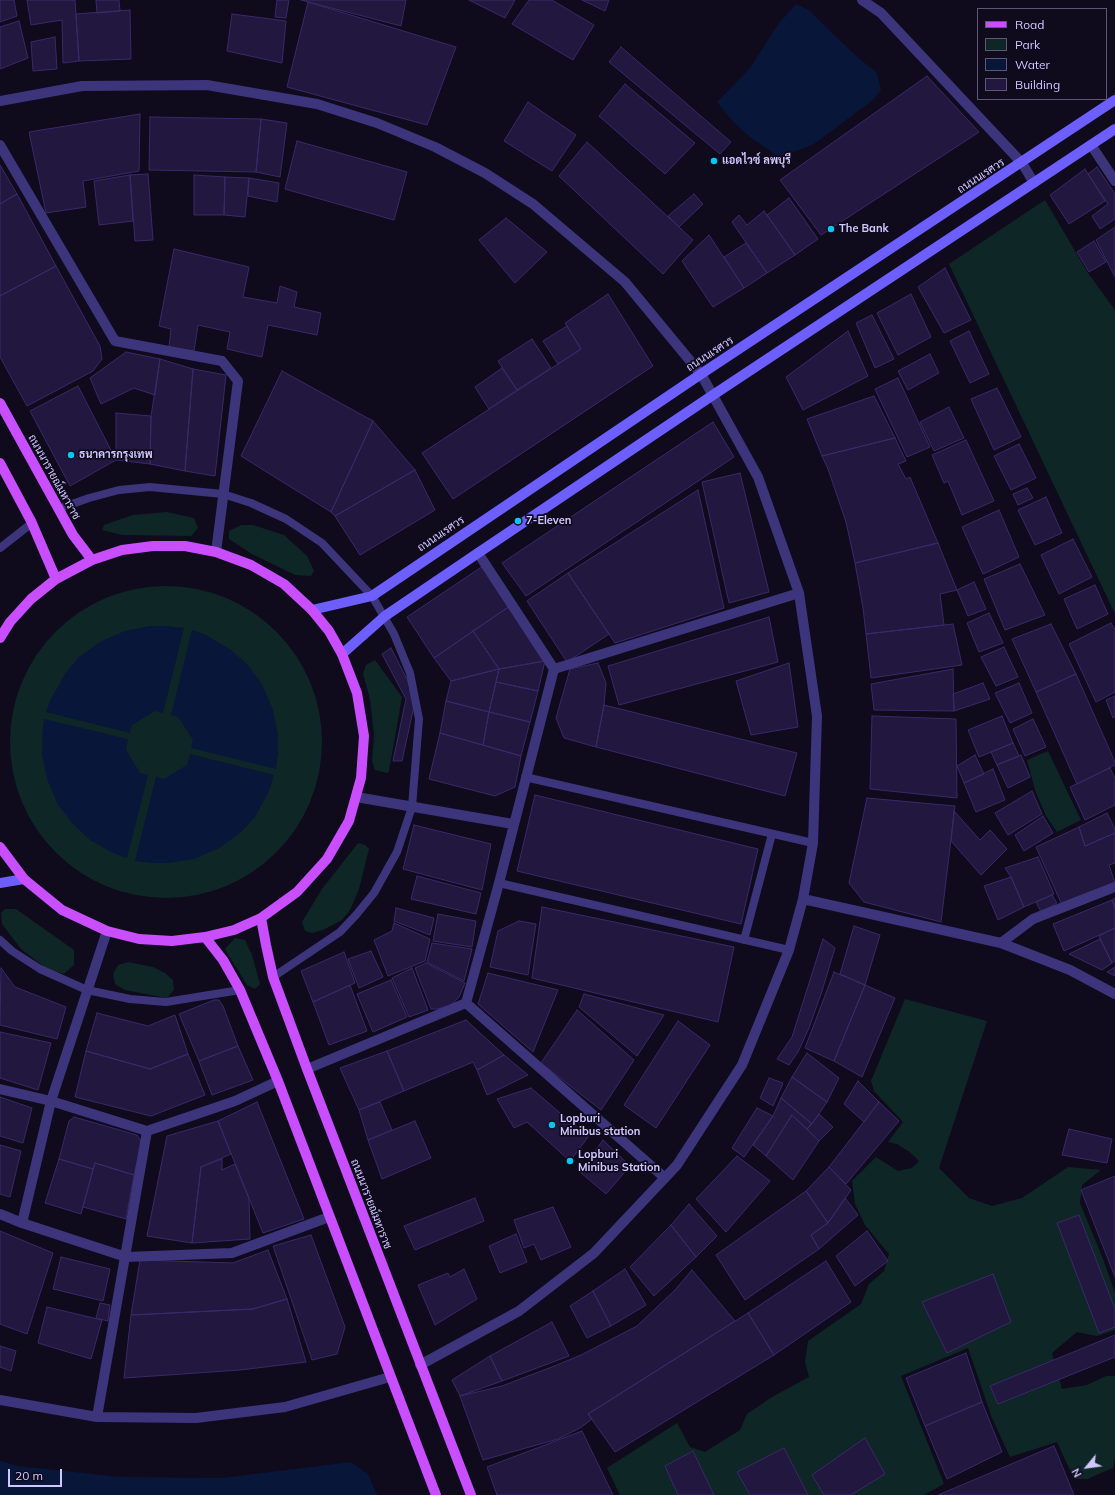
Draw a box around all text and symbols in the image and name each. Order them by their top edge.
legend [977,8,1107,100]
text: Road [1015,17,1044,32]
text: Park [1015,37,1040,52]
text: Water [1015,57,1050,72]
text: Building [1015,77,1060,92]
place label: แอดไวซ์ ลพบุรี [722,154,791,168]
marker: แอดไวซ์ ลพบุรี [709,156,719,166]
street label: ถนนนเรศวร [955,156,1007,196]
place label: The Bank [839,222,889,236]
marker: The Bank [826,224,836,234]
street label: ถนนนเรศวร [684,334,736,374]
street label: ถนนนารายณ์มหาราช [25,432,83,522]
place label: ธนาคารกรุงเทพ [79,448,153,462]
marker: ธนาคารกรุงเทพ [66,450,76,460]
street label: ถนนนเรศวร [415,514,467,554]
place label: 7-Eleven [526,514,571,528]
marker: 7-Eleven [513,516,523,526]
place label: Lopburi Minibus station [560,1112,640,1138]
marker: Lopburi Minibus station [547,1120,557,1130]
place label: Lopburi Minibus Station [578,1148,660,1174]
marker: Lopburi Minibus Station [565,1156,575,1166]
street label: ถนนนารายณ์มหาราช [348,1157,394,1251]
north arrow [1067,1447,1107,1487]
scale bar [10,1461,64,1487]
text: N [1068,1466,1085,1480]
text: 20 m [15,1468,43,1483]

